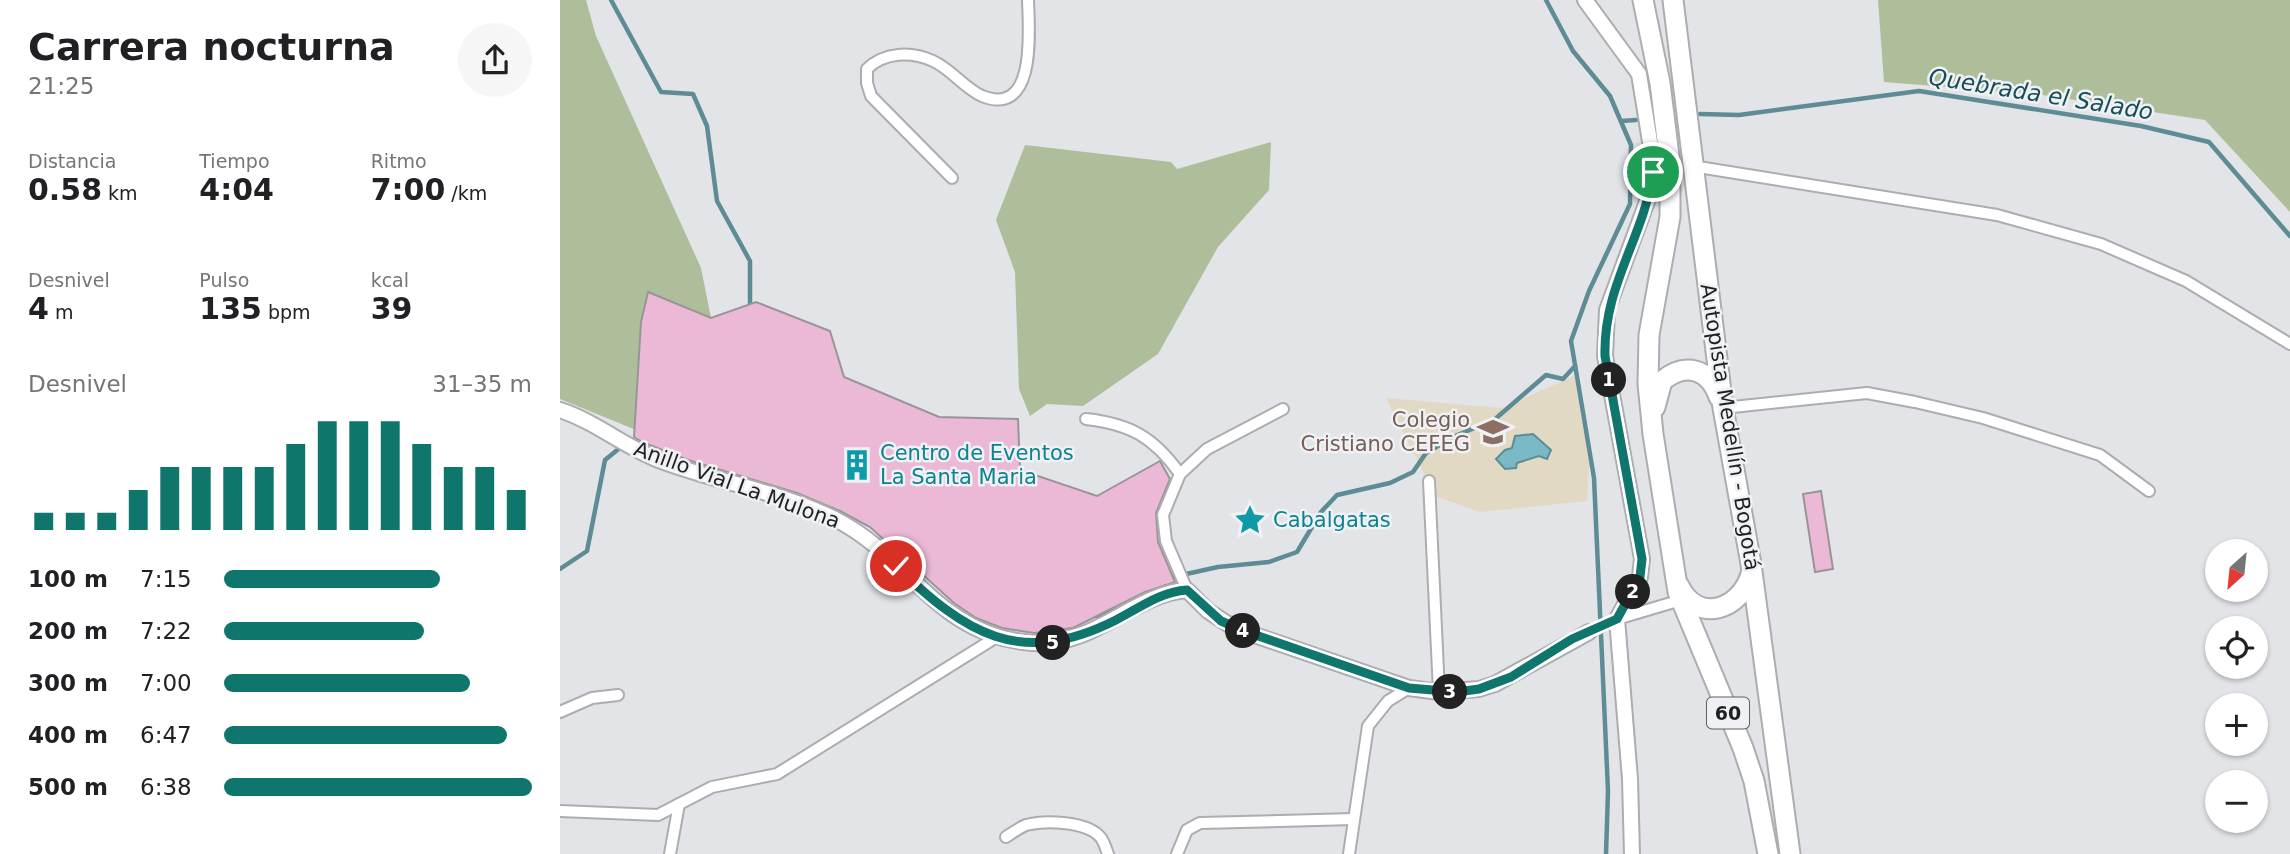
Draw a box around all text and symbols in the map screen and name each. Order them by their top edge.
button: share [458,23,532,97]
text: Carrera nocturna [28,25,395,69]
water label: Quebrada el Salado [1927,63,2155,125]
text: 21:25 [28,73,94,99]
pin [1623,142,1683,202]
text: Distancia [28,150,116,172]
text: Tiempo [199,150,270,172]
text: Ritmo [371,150,427,172]
icon: arrive [1634,153,1672,191]
text: 0.58 [28,172,102,207]
text: 4:04 [199,172,274,207]
text: 7:00 [371,172,445,207]
text: km [102,182,138,204]
text: /km [445,182,487,204]
text: Desnivel [28,269,110,291]
text: Pulso [199,269,249,291]
text: kcal [371,269,409,291]
street label: Autopista Medellín - Bogotá [1695,282,1765,572]
text: 4 [28,291,49,326]
text: 135 [199,291,262,326]
text: 39 [371,291,412,326]
text: m [49,301,73,323]
text: bpm [262,301,311,323]
pin: 1 [1592,362,1626,398]
text: 1 [1602,368,1615,390]
text: Desnivel [28,371,127,397]
text: 31–35 m [432,371,532,397]
place label: Colegio Cristiano CEFEG [1301,408,1470,456]
school or university icon: Colegio Cristiano CEFEG [1476,415,1510,449]
street label: Anillo Vial La Mulona [631,437,843,533]
place label: Centro de Eventos La Santa Maria [880,441,1074,489]
building icon: Centro de Eventos La Santa Maria [840,448,874,482]
place icon: Cabalgatas [1233,503,1267,537]
place label: Cabalgatas [1273,508,1391,532]
pin [866,536,926,596]
north arrow [2205,539,2268,602]
map controls [2205,539,2268,833]
icon: check [877,547,915,585]
text: 100 m [28,566,108,592]
text: 7:15 [140,566,192,592]
pin: 2 [1616,574,1650,610]
text: 2 [1626,580,1639,602]
pin: 4 [1226,614,1260,648]
button: locate [2205,616,2268,679]
text: 200 m [28,618,108,644]
text: 7:22 [140,618,192,644]
text: 4 [1236,619,1249,641]
pin: 5 [1036,626,1070,660]
text: 5 [1046,631,1059,653]
text: 300 m [28,670,108,696]
text: 7:00 [140,670,192,696]
pin: 3 [1432,674,1468,710]
text: 3 [1443,680,1456,702]
button: + [2205,693,2268,756]
road number: 60 [1707,698,1749,728]
text: 400 m [28,722,108,748]
text: 6:47 [140,722,192,748]
button: − [2205,770,2268,833]
text: 500 m [28,774,108,800]
text: 6:38 [140,774,192,800]

